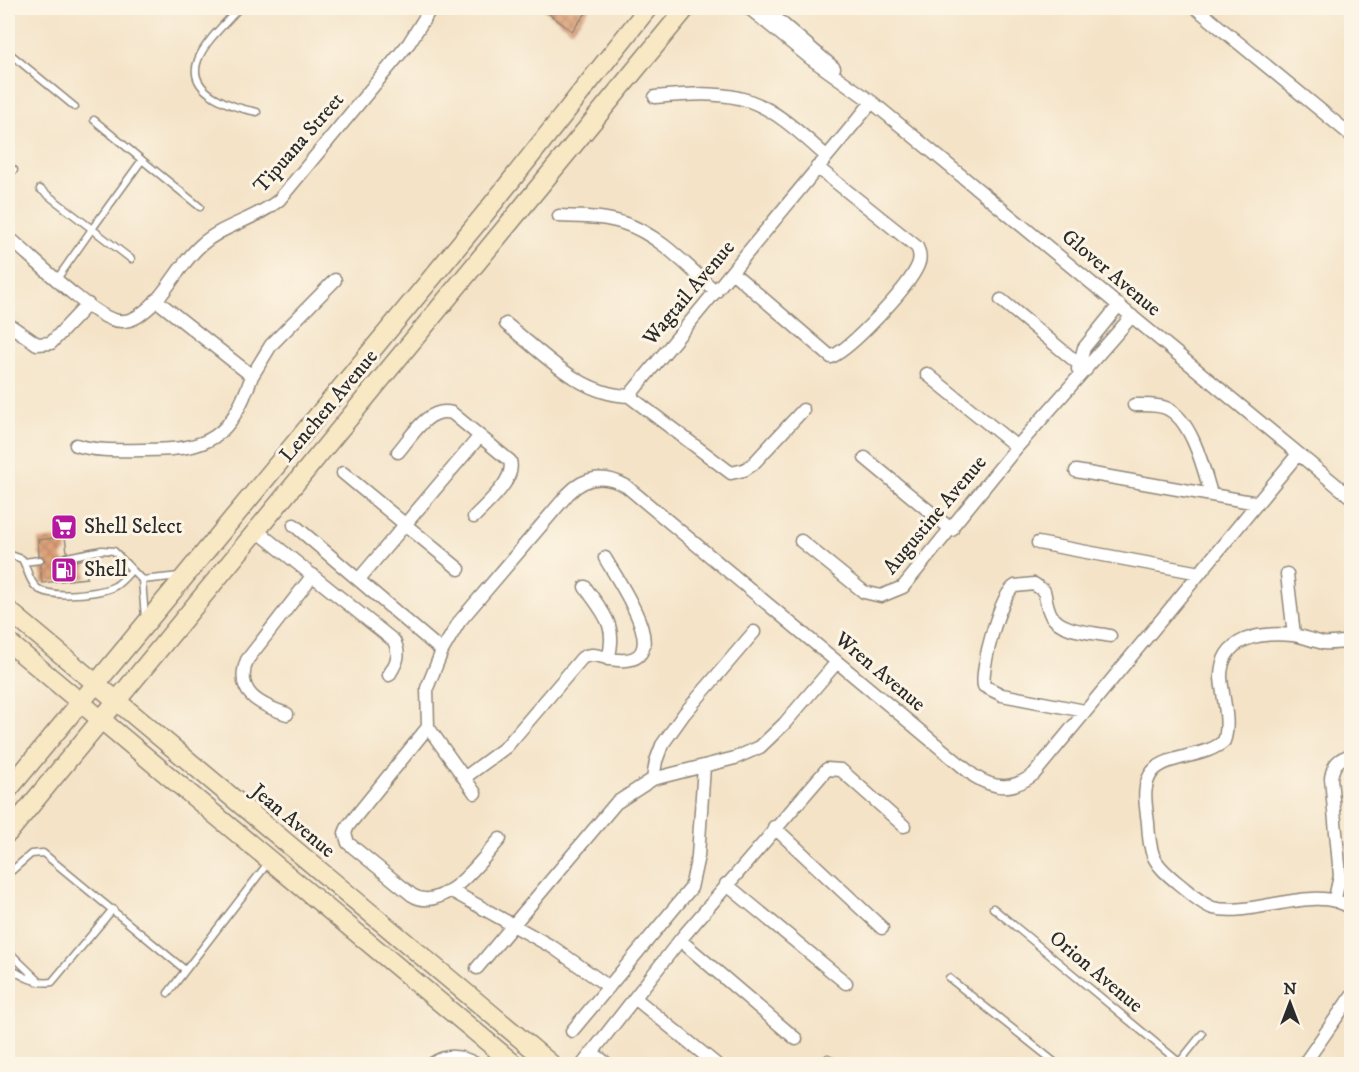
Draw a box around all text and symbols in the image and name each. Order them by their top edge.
street label: Tipuana Street [248,87,350,199]
street label: Glover Avenue [1056,224,1166,322]
street label: Wagtail Avenue [637,235,741,352]
street label: Lenchen Avenue [274,344,384,468]
street label: Augustine Avenue [878,450,993,580]
supermarket icon: Shell Select [49,512,79,542]
place label: Shell Select [84,514,182,540]
fuel station icon: Shell [49,555,79,585]
place label: Shell [84,557,128,583]
street label: Wren Avenue [828,626,931,718]
street label: Jean Avenue [244,777,341,864]
street label: Orion Avenue [1044,925,1148,1019]
north arrow [1260,973,1320,1033]
text: N [1283,979,1297,999]

